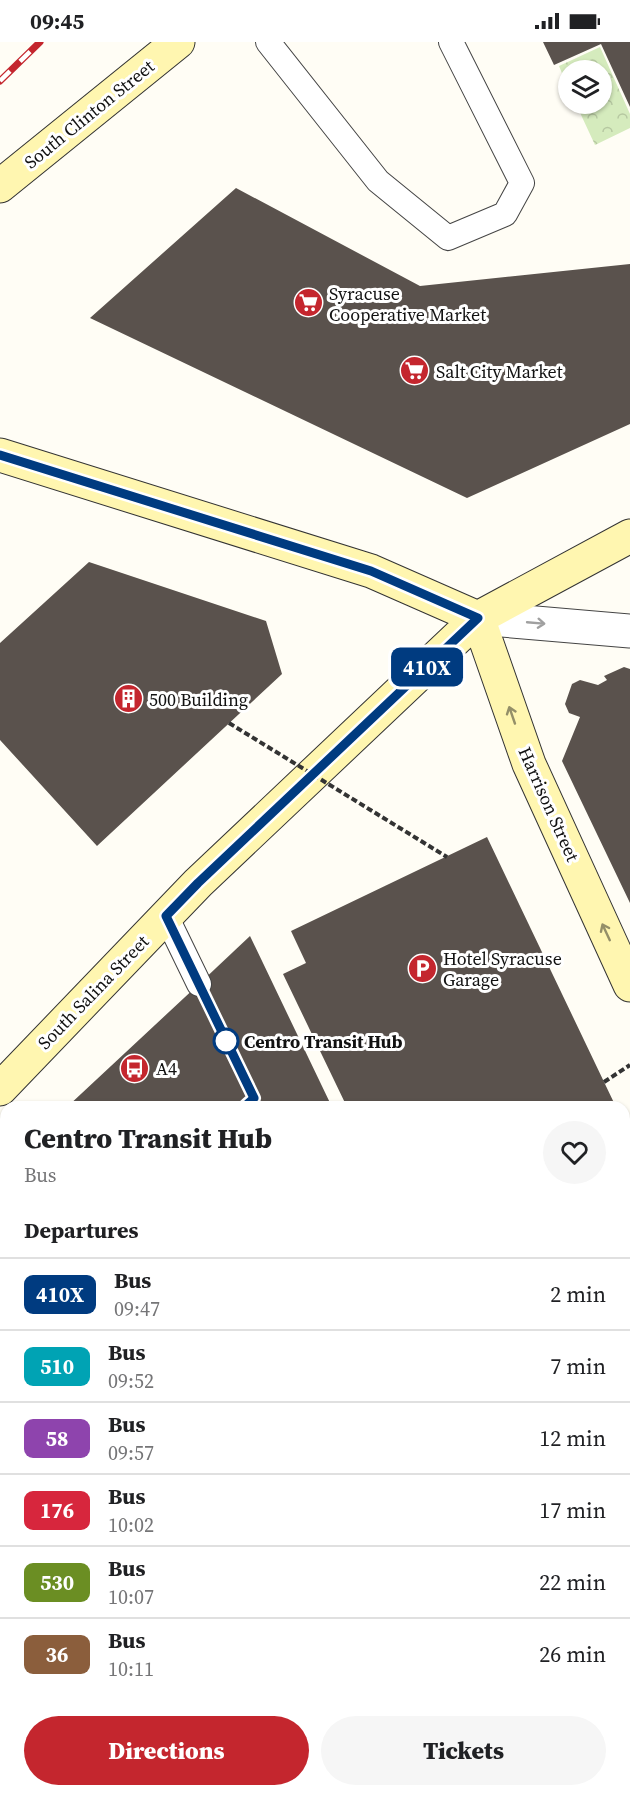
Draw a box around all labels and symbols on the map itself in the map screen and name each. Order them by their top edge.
street label: South Clinton Street [19,54,159,174]
place label: Syracuse Cooperative Market [329,281,486,327]
supermarket icon: Syracuse Cooperative Market [292,287,324,319]
supermarket icon: Salt City Market [399,355,431,387]
place label: Salt City Market [436,359,563,384]
one-way arrow [525,618,545,629]
line badge: 410X [385,648,469,686]
building icon: 500 Building [112,683,144,715]
place label: 500 Building [149,687,248,712]
one-way arrow [505,706,516,725]
street label: Harrison Street [513,743,585,865]
one-way arrow [599,923,610,941]
street label: South Salina Street [32,929,154,1055]
place label: Hotel Syracuse Garage [443,946,562,992]
parking icon: Hotel Syracuse Garage [406,952,438,984]
marker: Centro Transit Hub [213,1028,239,1054]
place label: Centro Transit Hub [244,1029,402,1054]
bus stop icon: A4 [119,1052,151,1084]
place label: A4 [156,1056,177,1081]

